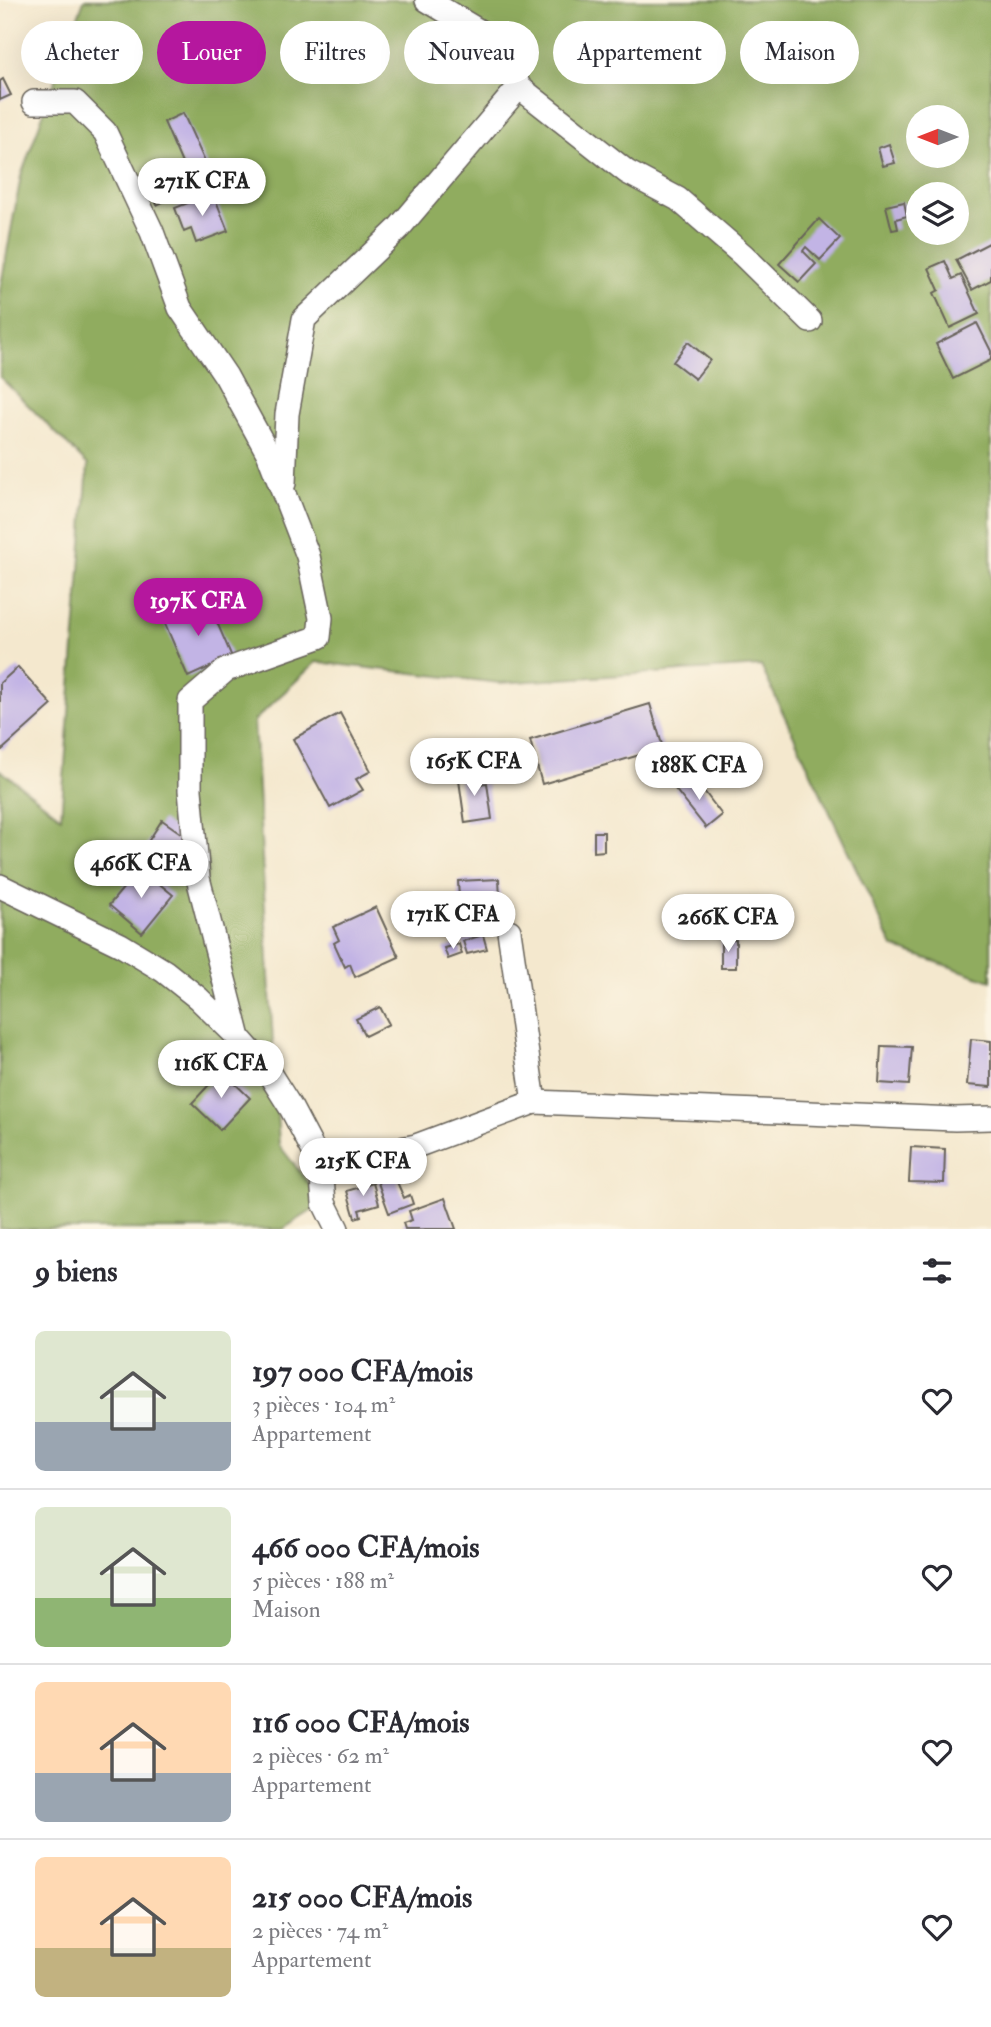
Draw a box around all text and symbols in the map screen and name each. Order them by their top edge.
chip: Acheter [21,21,143,84]
chip: Louer [157,21,266,84]
chip: Filtres [280,21,390,84]
chip: Nouveau [404,21,539,84]
chip: Appartement [553,21,726,84]
chip: Maison [740,21,859,84]
north arrow [906,105,970,168]
map controls [906,105,969,245]
pin: 271K CFA [130,158,274,218]
text: 271K CFA [154,166,250,195]
button: layers [906,182,969,245]
pin: 197K CFA [126,578,270,638]
text: 197K CFA [150,586,246,615]
pin: 165K CFA [402,738,546,798]
pin: 188K CFA [627,742,771,802]
text: 165K CFA [426,746,522,775]
text: 188K CFA [651,750,747,779]
pin: 466K CFA [69,841,213,900]
text: 466K CFA [90,848,192,877]
pin: 171K CFA [381,892,525,951]
pin: 266K CFA [656,894,800,954]
text: 171K CFA [406,899,500,928]
text: 266K CFA [678,902,778,931]
pin: 116K CFA [149,1040,293,1100]
text: 116K CFA [174,1048,268,1077]
pin: 215K CFA [291,1138,435,1198]
text: 215K CFA [315,1146,411,1175]
icon: filters [918,1252,956,1290]
text: 9 biens [35,1253,117,1290]
text: 197 000 CFA/mois [252,1353,473,1390]
icon: home [91,1359,175,1443]
icon: heart [918,1382,956,1420]
text: 3 pièces · 104 m² [252,1390,395,1419]
text: Appartement [252,1419,372,1448]
text: 466 000 CFA/mois [252,1529,480,1566]
icon: home [91,1535,175,1619]
icon: heart [918,1558,956,1596]
text: 5 pièces · 188 m² [252,1566,394,1595]
text: Maison [252,1595,321,1624]
text: 116 000 CFA/mois [252,1704,470,1741]
icon: home [91,1710,175,1794]
icon: heart [918,1733,956,1771]
text: 2 pièces · 62 m² [252,1741,389,1770]
text: Appartement [252,1770,372,1799]
text: 215 000 CFA/mois [252,1879,472,1916]
icon: home [91,1885,175,1969]
icon: heart [918,1908,956,1946]
text: 2 pièces · 74 m² [252,1916,388,1945]
text: Appartement [252,1945,372,1974]

